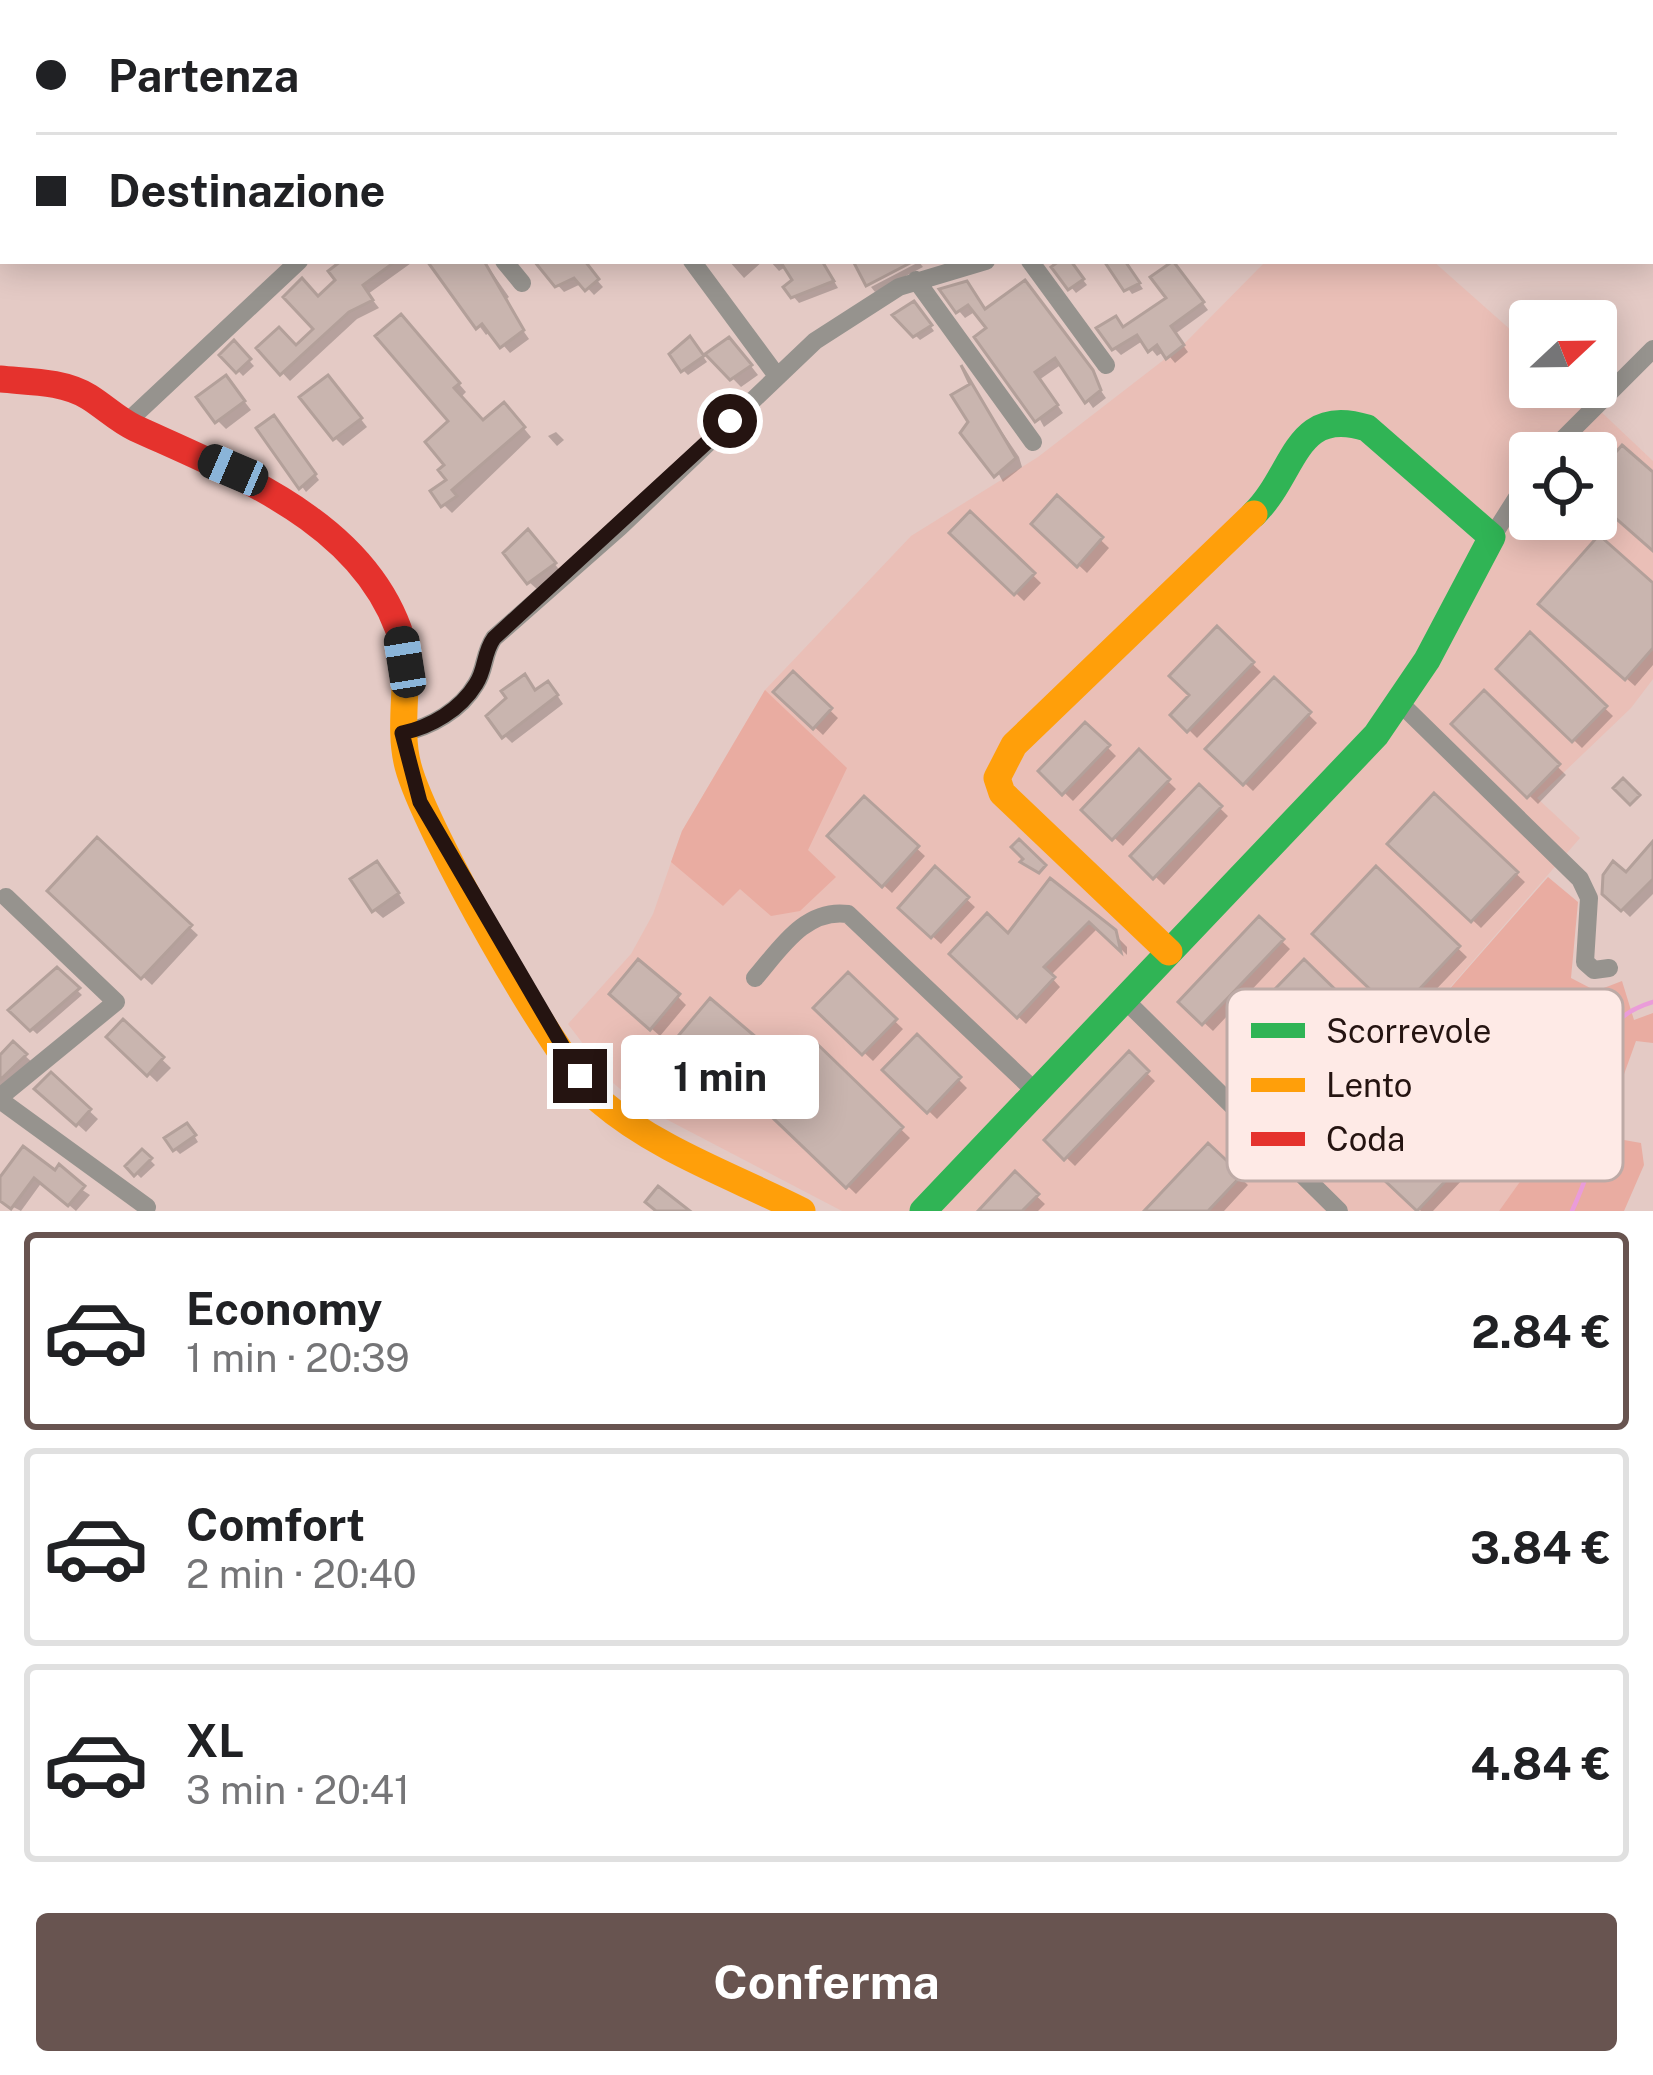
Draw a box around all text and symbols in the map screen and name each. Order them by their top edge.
text: Partenza [108,49,299,102]
text: Destinazione [108,164,386,217]
north arrow [1509,300,1617,408]
map controls [1509,300,1617,540]
route start [703,394,757,448]
button: locate [1509,432,1617,540]
car [193,439,273,501]
car [382,624,428,700]
legend [1227,989,1623,1181]
text: Scorrevole [1326,1012,1491,1050]
callout: 1 min [622,1034,820,1118]
route end [553,1049,607,1103]
text: 1 min [673,1054,767,1100]
text: Lento [1326,1066,1413,1104]
text: Coda [1326,1120,1405,1158]
icon: car [42,1277,150,1385]
text: Economy [186,1282,382,1335]
text: 2.84 € [1471,1305,1611,1358]
text: 1 min · 20:39 [186,1335,410,1381]
icon: car [42,1493,150,1601]
text: Comfort [186,1498,365,1551]
text: 3.84 € [1470,1521,1611,1574]
text: 2 min · 20:40 [186,1551,417,1597]
icon: car [42,1709,150,1817]
text: XL [186,1714,244,1767]
text: 4.84 € [1470,1737,1611,1790]
text: 3 min · 20:41 [186,1767,410,1813]
button: Conferma [36,1913,1617,2051]

